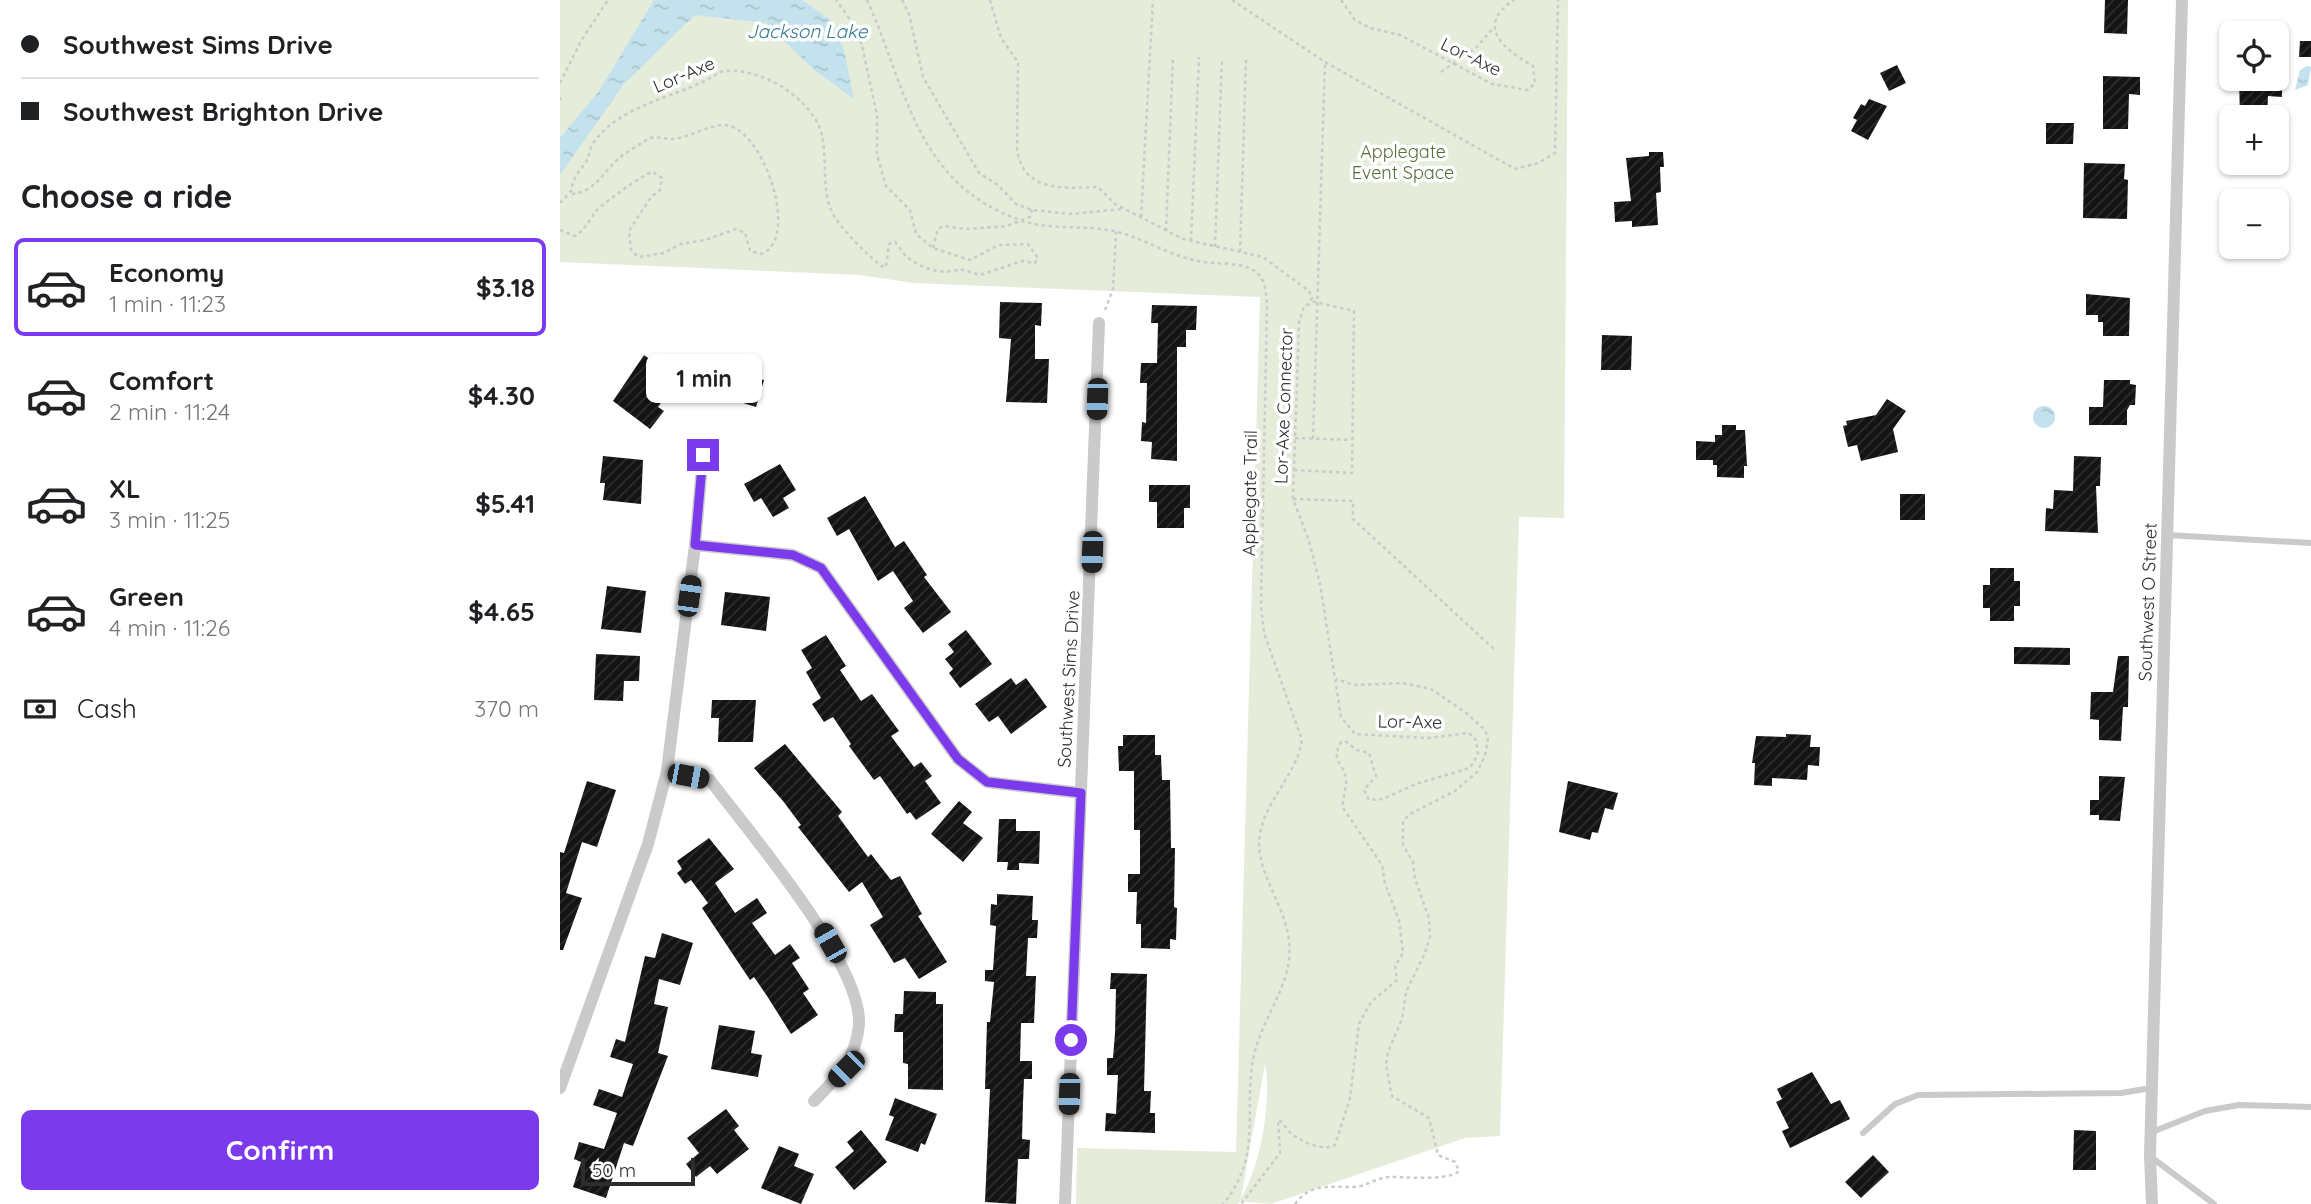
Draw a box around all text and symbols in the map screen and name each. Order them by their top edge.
water label: Jackson Lake [747,19,869,43]
map controls [2219,21,2289,259]
button: locate [2219,21,2289,91]
text: Southwest Sims Drive [63,28,333,61]
street label: Lor-Axe [1437,32,1505,81]
street label: Lor-Axe [650,51,718,98]
text: Southwest Brighton Drive [63,95,383,128]
button: + [2219,105,2289,175]
park label: Applegate Event Space [1352,140,1454,184]
text: Choose a ride [21,176,233,216]
button: − [2219,189,2289,259]
icon: car [25,256,88,319]
text: Economy [109,256,224,289]
text: $3.18 [476,271,535,304]
text: 1 min · 11:23 [109,289,226,318]
street label: Lor-Axe Connector [1269,327,1298,485]
callout: 1 min [645,354,761,402]
icon: car [25,364,88,427]
text: Comfort [109,364,214,397]
text: 1 min [676,364,732,393]
car [1086,378,1109,420]
text: $4.30 [468,379,535,412]
text: 2 min · 11:24 [109,397,230,426]
street label: Applegate Trail [1237,430,1262,556]
route end [687,439,719,471]
icon: car [25,472,88,535]
text: XL [109,472,141,505]
text: $5.41 [475,487,535,520]
text: 3 min · 11:25 [109,505,230,534]
street label: Southwest O Street [2133,522,2162,682]
car [1081,531,1104,573]
car [676,574,703,618]
icon: car [25,580,88,643]
text: Green [109,580,184,613]
street label: Southwest Sims Drive [1052,590,1085,768]
text: $4.65 [468,595,535,628]
text: 4 min · 11:26 [109,613,230,642]
icon: cash [21,690,59,728]
text: Cash [77,692,137,725]
text: 370 m [474,694,539,723]
street label: Lor-Axe [1377,709,1443,734]
car [666,762,711,790]
car [811,920,850,966]
route start [1055,1024,1087,1056]
car [824,1047,869,1091]
car [1058,1073,1081,1115]
button: Confirm [21,1110,539,1190]
scale bar [581,1155,695,1187]
text: 50 m [592,1158,636,1182]

